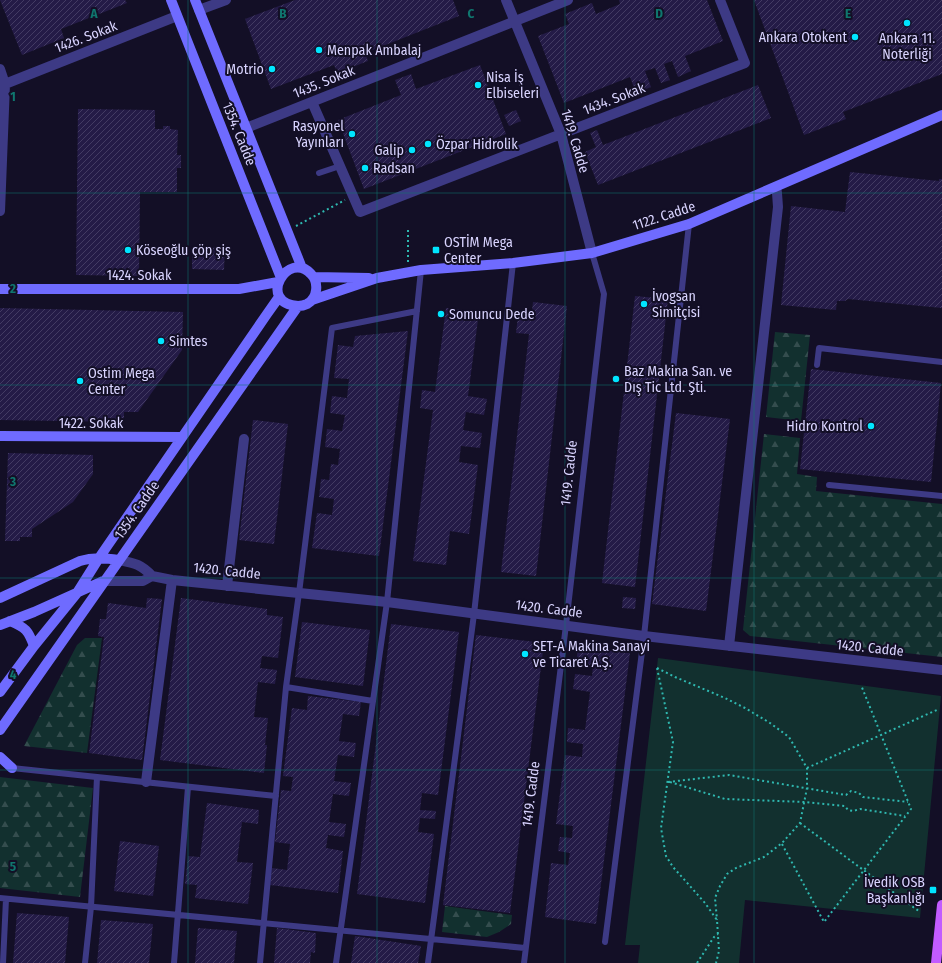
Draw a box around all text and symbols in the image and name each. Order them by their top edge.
text: A [89,6,98,21]
text: B [279,6,287,21]
text: C [468,6,475,21]
text: D [655,6,663,21]
text: E [845,6,851,21]
street label: 1426. Sokak [52,17,120,57]
marker: Ankara 11. Noterliği [902,18,912,28]
place label: Ankara Otokent [759,29,847,46]
place label: Ankara 11. Noterliği [879,30,935,63]
marker: Ankara Otokent [850,32,860,42]
place label: Menpak Ambalaj [327,42,421,59]
marker: Menpak Ambalaj [314,45,324,55]
place label: Motrio [226,61,264,78]
street label: 1435. Sokak [291,62,358,102]
marker: Motrio [267,64,277,74]
place label: Nisa İş Elbiseleri [486,69,539,102]
street label: 1434. Sokak [580,79,648,119]
marker: Nisa İş Elbiseleri [473,80,483,90]
text: 1 [10,89,16,104]
street label: 1354. Cadde [219,100,259,168]
street label: 1419. Cadde [557,107,593,175]
place label: Rasyonel Yayınları [292,118,344,151]
marker: Rasyonel Yayınları [347,129,357,139]
place label: Özpar Hidrolik [436,135,518,153]
marker: Özpar Hidrolik [423,139,433,149]
place label: Galip [375,142,404,159]
marker: Galip [407,145,417,155]
place label: Radsan [373,160,415,177]
marker: Radsan [360,163,370,173]
street label: 1122. Cadde [630,198,698,234]
place label: OSTİM Mega Center [444,234,513,267]
place label: Köseoğlu çöp şiş [136,242,231,259]
marker: Köseoğlu çöp şiş [123,245,133,255]
marker: OSTİM Mega Center [431,245,441,255]
street label: 1424. Sokak [107,267,172,284]
text: 2 [9,281,16,296]
place label: İvogsan Simitçisi [652,288,700,321]
marker: İvogsan Simitçisi [639,299,649,309]
place label: Somuncu Dede [449,306,535,323]
marker: Somuncu Dede [436,309,446,319]
place label: Simtes [169,333,208,350]
marker: Simtes [156,336,166,346]
place label: Baz Makina San. ve Dış Tic Ltd. Şti. [624,363,732,396]
place label: Ostim Mega Center [88,365,155,398]
marker: Baz Makina San. ve Dış Tic Ltd. Şti. [611,374,621,384]
marker: Ostim Mega Center [75,376,85,386]
street label: 1422. Sokak [59,415,124,432]
place label: Hidro Kontrol [786,418,863,435]
marker: Hidro Kontrol [866,421,876,431]
street label: 1419. Cadde [557,439,581,507]
text: 3 [9,474,16,489]
street label: 1354. Cadde [111,478,163,542]
street label: 1420. Cadde [193,559,262,583]
street label: 1420. Cadde [514,596,584,622]
street label: 1420. Cadde [836,636,905,660]
place label: SET-A Makina Sanayi ve Ticaret A.Ş. [533,638,650,671]
marker: SET-A Makina Sanayi ve Ticaret A.Ş. [520,649,530,659]
text: 4 [10,667,17,682]
street label: 1419. Cadde [519,760,543,828]
text: 5 [10,859,16,874]
place label: İvedik OSB Başkanlığı [864,874,925,907]
marker: İvedik OSB Başkanlığı [928,885,938,895]

